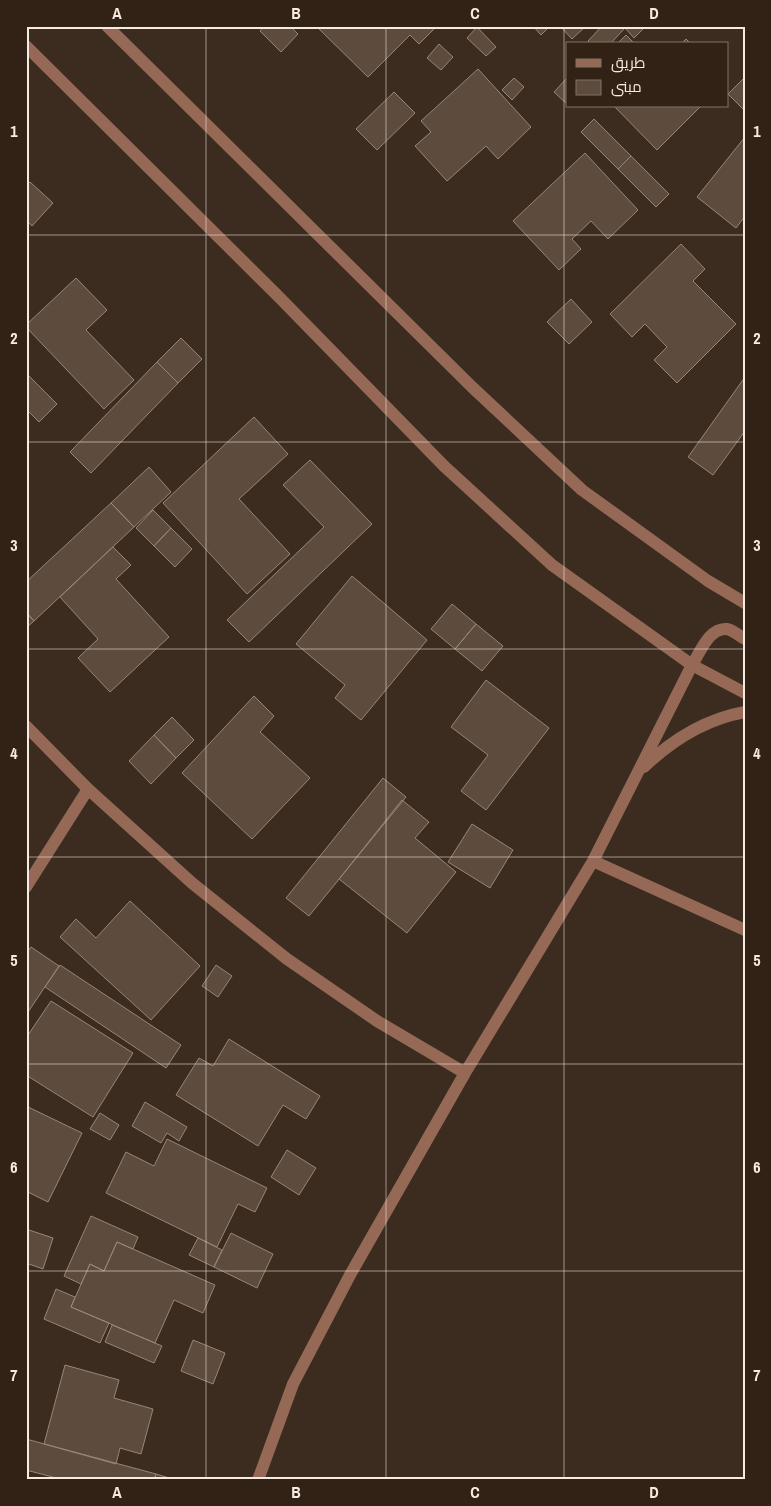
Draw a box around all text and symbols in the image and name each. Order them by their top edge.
text: A [112,2,122,24]
text: B [291,2,301,24]
text: C [470,2,480,24]
text: D [649,2,659,24]
legend [566,42,728,108]
text: طريق [611,52,645,73]
text: مبنى [611,76,642,97]
text: 1 [10,120,18,142]
text: 1 [753,120,761,142]
text: 2 [10,327,18,349]
text: 2 [753,327,761,349]
text: 3 [10,534,18,556]
text: 3 [753,534,761,556]
text: 4 [10,742,18,764]
text: 4 [753,742,761,764]
text: 5 [10,949,18,971]
text: 5 [753,949,761,971]
text: 6 [10,1156,18,1178]
text: 6 [753,1156,761,1178]
text: 7 [10,1364,18,1386]
text: 7 [753,1364,761,1386]
text: A [112,1481,122,1503]
text: B [291,1481,301,1503]
text: C [470,1481,480,1503]
text: D [649,1481,659,1503]

